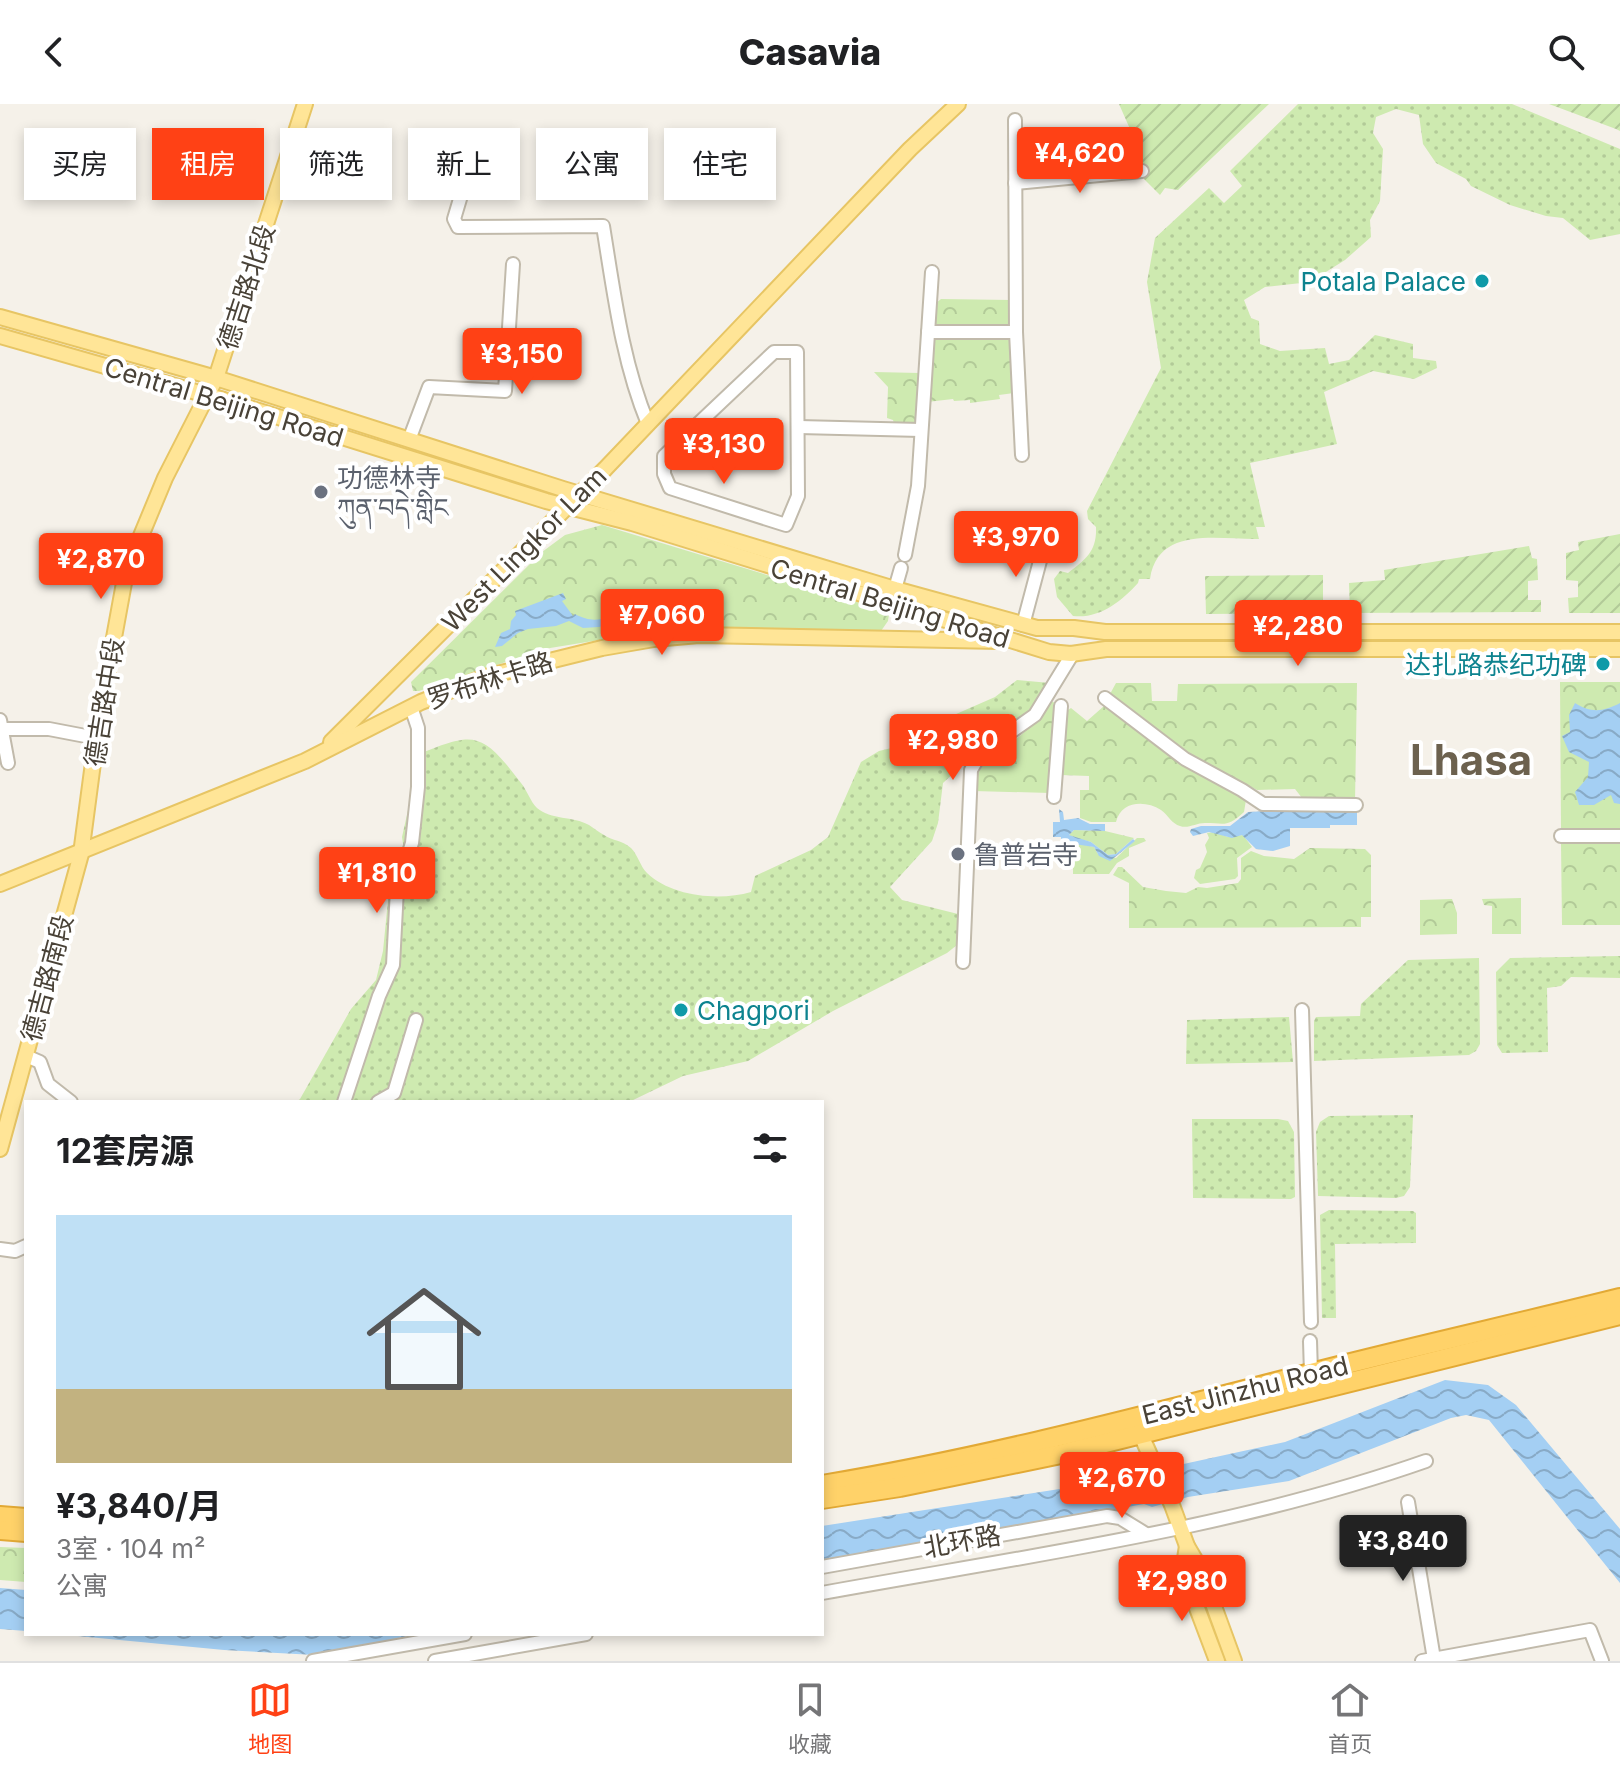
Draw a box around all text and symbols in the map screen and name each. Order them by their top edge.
icon: back [32,30,76,74]
text: Casavia [739,30,881,74]
icon: search [1544,30,1588,74]
pin: ¥4,620 [1015,127,1145,195]
chip: 买房 [24,128,136,200]
chip: 租房 [152,128,264,200]
chip: 筛选 [280,128,392,200]
chip: 新上 [408,128,520,200]
chip: 公寓 [536,128,648,200]
chip: 住宅 [664,128,776,200]
text: ¥4,620 [1035,137,1125,168]
street label: 德吉路北段 [211,220,281,354]
place label: Potala Palace [1300,266,1466,297]
marker: Potala Palace [1473,272,1491,290]
pin: ¥3,150 [457,328,587,396]
text: ¥3,150 [481,338,563,369]
street label: Central Beijing Road [101,351,347,453]
pin: ¥3,130 [659,418,789,486]
text: ¥3,130 [683,428,765,459]
street label: West Lingkor Lam [435,460,613,638]
place label: 功德林寺 ཀུན་བདེ་གླིང [337,462,450,530]
marker: 功德林寺 ཀུན་བདེ་གླིང [312,483,330,501]
pin: ¥3,970 [951,511,1081,579]
text: ¥3,970 [972,521,1060,552]
pin: ¥2,870 [36,533,166,601]
text: ¥2,870 [57,543,145,574]
street label: Central Beijing Road [767,552,1013,654]
pin: ¥7,060 [597,589,727,657]
text: ¥7,060 [619,599,705,630]
pin: ¥2,280 [1233,600,1363,668]
text: ¥2,280 [1253,610,1343,641]
street label: 德吉路中段 [79,635,129,769]
street label: 罗布林卡路 [423,645,557,715]
place label: 达扎路恭纪功碑 [1405,649,1587,680]
marker: 达扎路恭纪功碑 [1594,655,1612,673]
pin: ¥2,980 [888,714,1018,782]
text: ¥2,980 [908,724,998,755]
district label: Lhasa [1410,734,1532,785]
place label: 鲁普岩寺 [974,839,1078,870]
marker: 鲁普岩寺 [949,845,967,863]
pin: ¥1,810 [312,847,442,915]
text: ¥1,810 [337,857,417,888]
street label: 德吉路南段 [15,911,79,1045]
place label: Chagpori [697,995,810,1026]
marker: Chagpori [672,1001,690,1019]
icon: filters [748,1126,792,1170]
text: 12套房源 [56,1130,194,1171]
icon: home [352,1267,496,1411]
street label: East Jinzhu Road [1139,1349,1351,1431]
pin: ¥2,670 [1057,1452,1187,1520]
text: ¥2,670 [1078,1462,1166,1493]
text: ¥3,840/月 [56,1485,222,1526]
pin: ¥3,840 [1338,1515,1468,1583]
street label: 北环路 [921,1519,1003,1563]
text: ¥3,840 [1357,1525,1449,1556]
text: 3室 · 104 m² [56,1533,206,1564]
pin: ¥2,980 [1117,1555,1247,1623]
text: ¥2,980 [1137,1565,1227,1596]
text: 公寓 [56,1570,108,1601]
tab: 地图 [248,1678,292,1758]
tab: 收藏 [788,1678,832,1758]
tab: 首页 [1328,1678,1372,1758]

